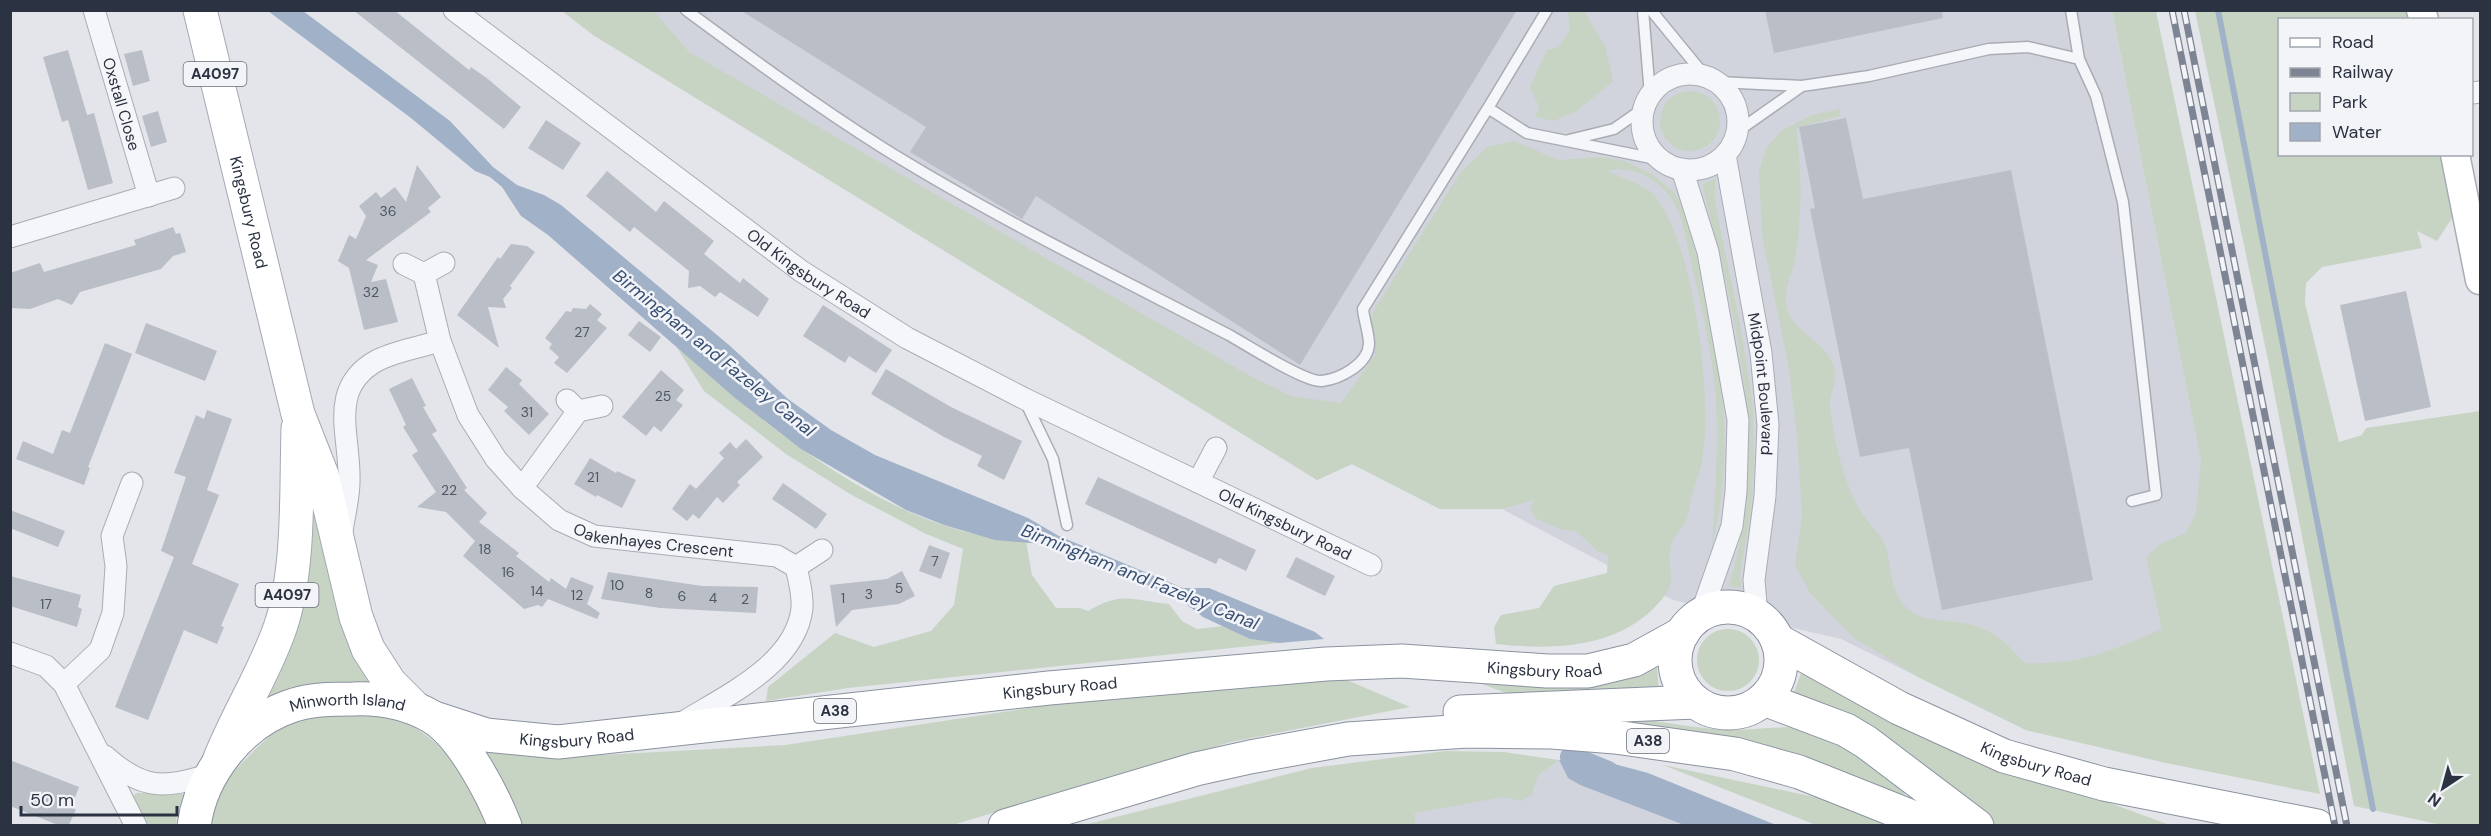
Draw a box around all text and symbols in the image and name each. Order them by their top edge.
legend [2278,18,2473,156]
text: Road [2332,30,2374,54]
street label: Oxstall Close [98,55,145,153]
text: Railway [2332,60,2394,84]
road number: A4097 [184,62,246,86]
text: Park [2332,90,2368,114]
text: Water [2332,120,2382,144]
street label: Kingsbury Road [225,154,273,270]
house number: 36 [379,202,397,220]
street label: Old Kingsbury Road [743,224,875,323]
water label: Birmingham and Fazeley Canal [608,264,821,443]
house number: 32 [363,283,379,301]
street label: Midpoint Boulevard [1743,311,1779,456]
house number: 27 [574,323,590,341]
house number: 25 [655,387,671,405]
house number: 31 [521,403,533,421]
house number: 21 [587,468,599,486]
house number: 22 [441,481,457,499]
street label: Old Kingsbury Road [1215,483,1355,565]
street label: Oakenhayes Crescent [570,517,735,562]
water label: Birmingham and Fazeley Canal [1018,518,1263,636]
house number: 18 [479,540,491,558]
house number: 7 [931,552,939,570]
house number: 16 [501,563,515,581]
house number: 10 [610,576,624,594]
house number: 5 [895,579,903,597]
house number: 14 [531,582,544,600]
road number: A4097 [256,583,318,607]
house number: 8 [645,584,653,602]
house number: 3 [865,585,873,603]
house number: 12 [571,586,583,604]
house number: 6 [678,587,686,605]
house number: 4 [709,589,718,607]
house number: 1 [841,589,845,607]
house number: 2 [741,590,749,608]
house number: 17 [40,595,52,613]
street label: Kingsbury Road [1486,656,1604,682]
street label: Kingsbury Road [1002,672,1118,704]
street label: Minworth Island [287,688,408,716]
road number: A38 [814,699,856,723]
street label: Kingsbury Road [519,723,635,753]
road number: A38 [1627,729,1669,753]
street label: Kingsbury Road [1977,736,2094,790]
north arrow [2413,758,2473,818]
scale bar [21,779,177,817]
text: 50 m [30,788,74,812]
text: N [2424,788,2445,812]

